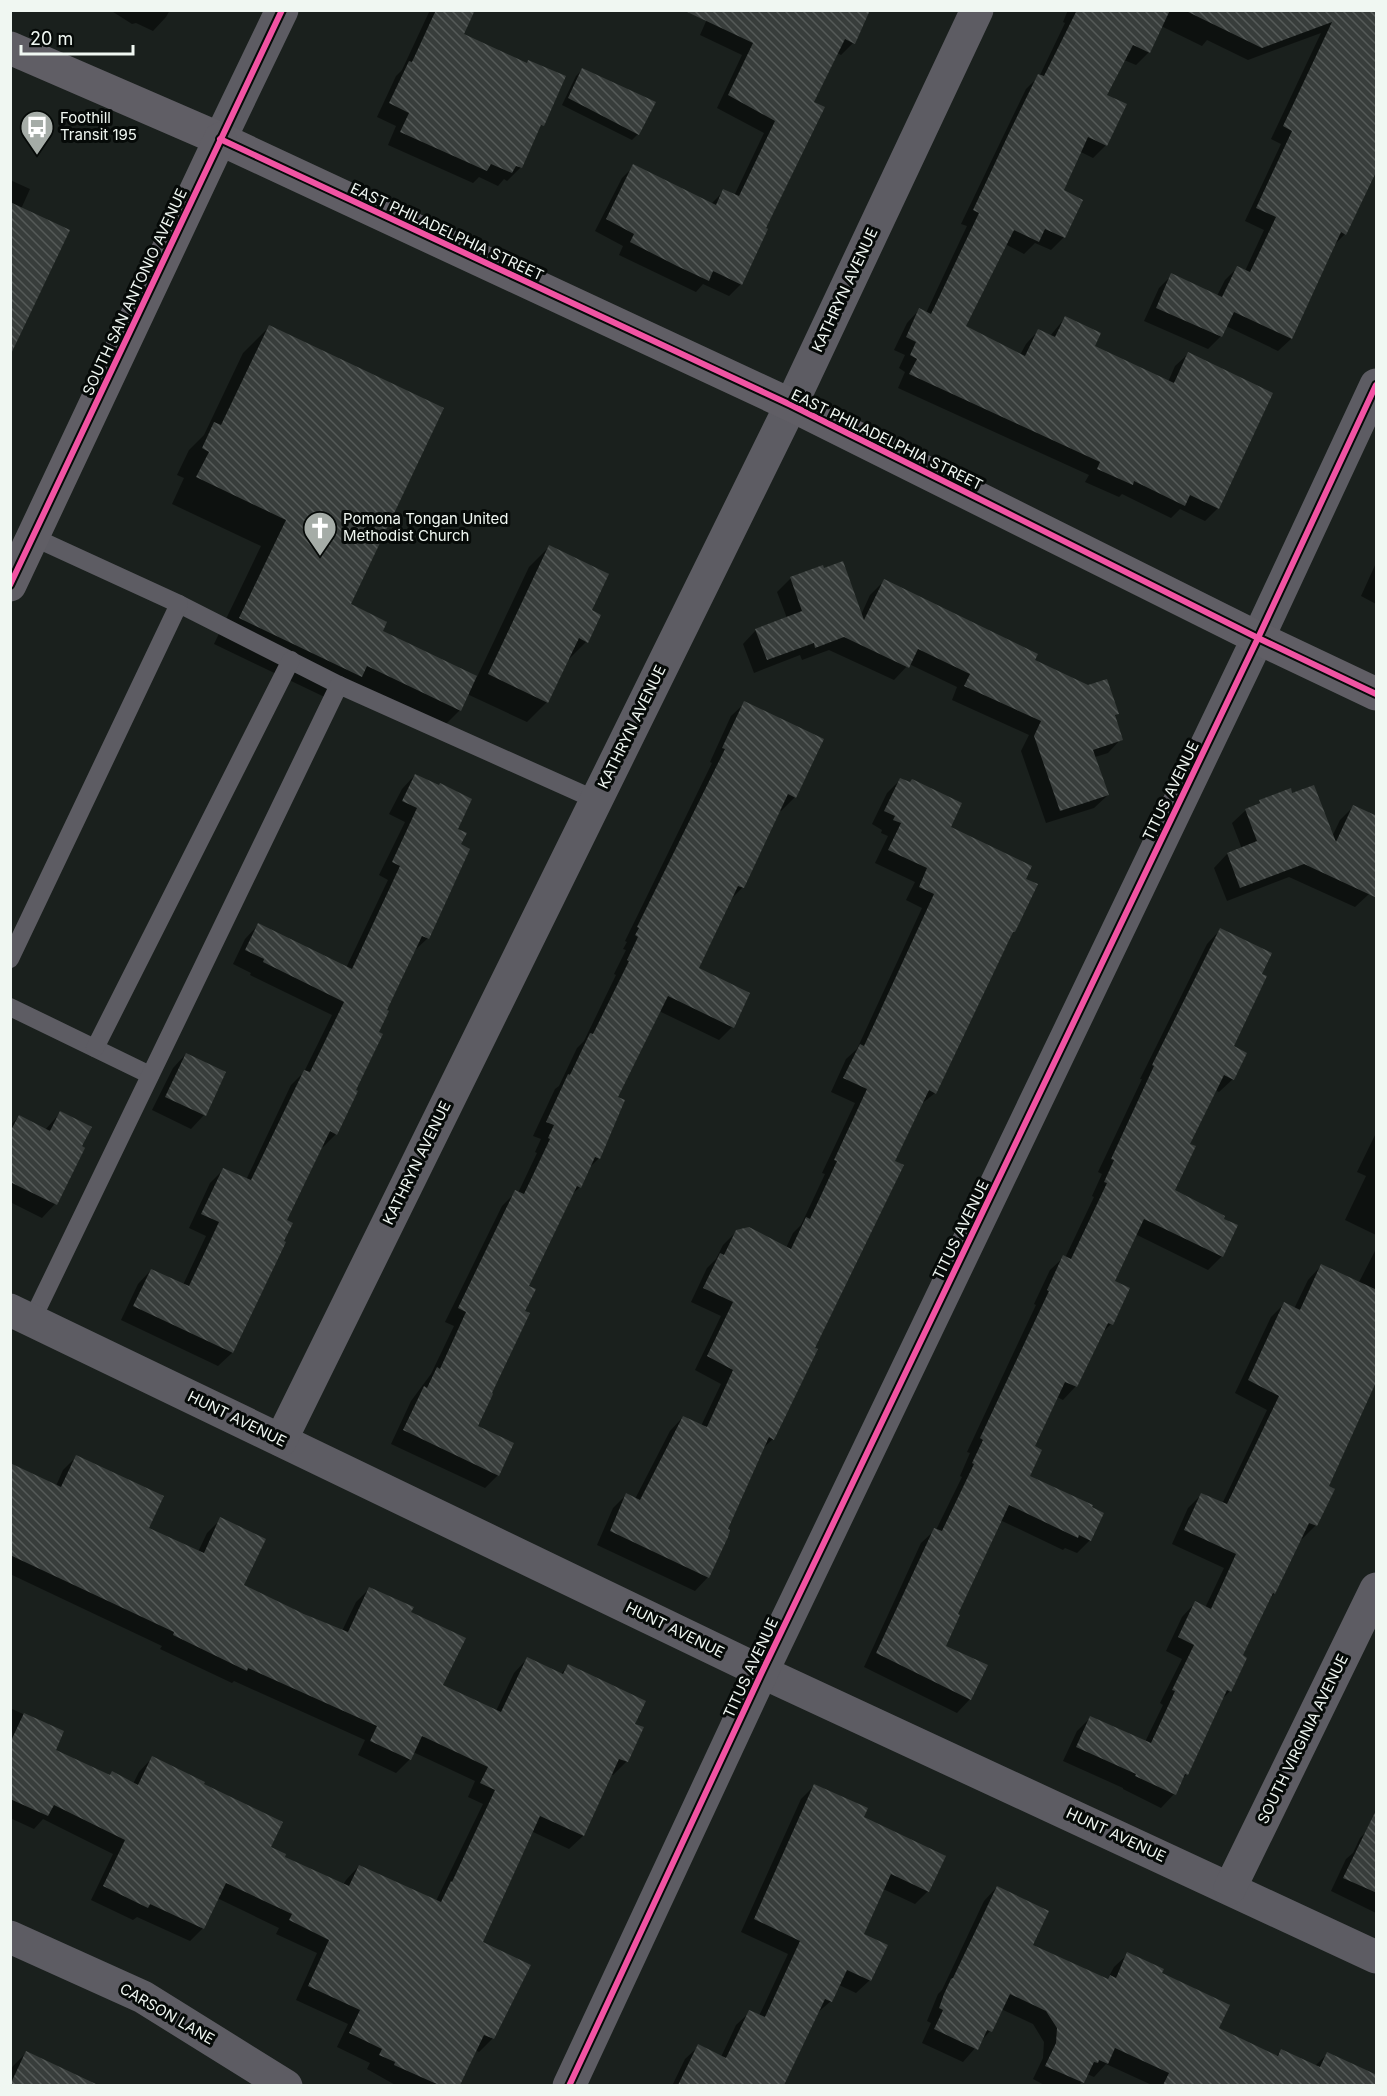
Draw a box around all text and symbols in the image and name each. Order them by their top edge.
scale bar [21,18,134,56]
text: 20 m [30,28,73,49]
place label: Foothill Transit 195 [60,108,137,144]
bus stop icon: Foothill Transit 195 [19,109,55,156]
street label: EAST PHILADELPHIA STREET [348,178,547,285]
street label: SOUTH SAN ANTONIO AVENUE [78,185,191,398]
street label: KATHRYN AVENUE [807,225,882,355]
street label: EAST PHILADELPHIA STREET [788,385,986,494]
place label: Pomona Tongan United Methodist Church [343,509,509,545]
church icon: Pomona Tongan United Methodist Church [302,510,338,557]
street label: KATHRYN AVENUE [593,662,670,792]
street label: TITUS AVENUE [1138,738,1203,844]
street label: KATHRYN AVENUE [378,1098,455,1228]
street label: TITUS AVENUE [928,1177,993,1283]
street label: HUNT AVENUE [185,1386,290,1451]
street label: HUNT AVENUE [623,1597,728,1662]
street label: TITUS AVENUE [719,1615,782,1721]
street label: SOUTH VIRGINIA AVENUE [1253,1651,1352,1827]
street label: HUNT AVENUE [1063,1803,1169,1866]
street label: CARSON LANE [116,1979,218,2048]

